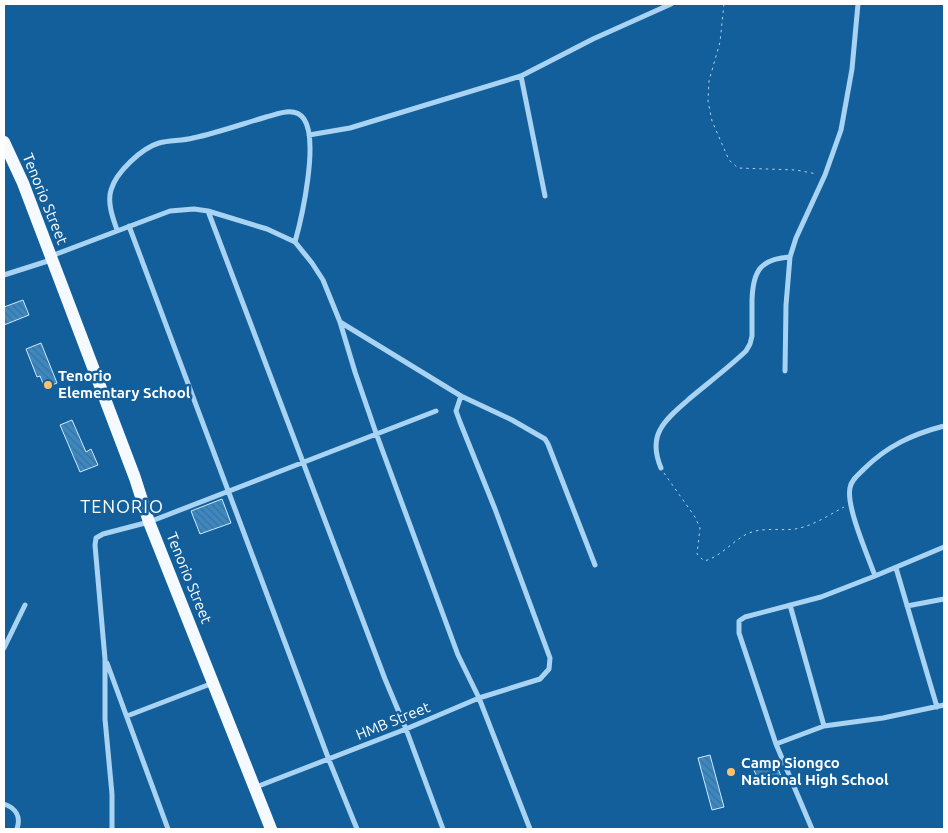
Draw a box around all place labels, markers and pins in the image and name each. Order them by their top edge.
place label: Tenorio Elementary School [58,367,191,401]
marker: Tenorio Elementary School [42,379,54,391]
place label: Camp Siongco National High School [741,754,889,788]
marker: Camp Siongco National High School [725,766,737,778]

